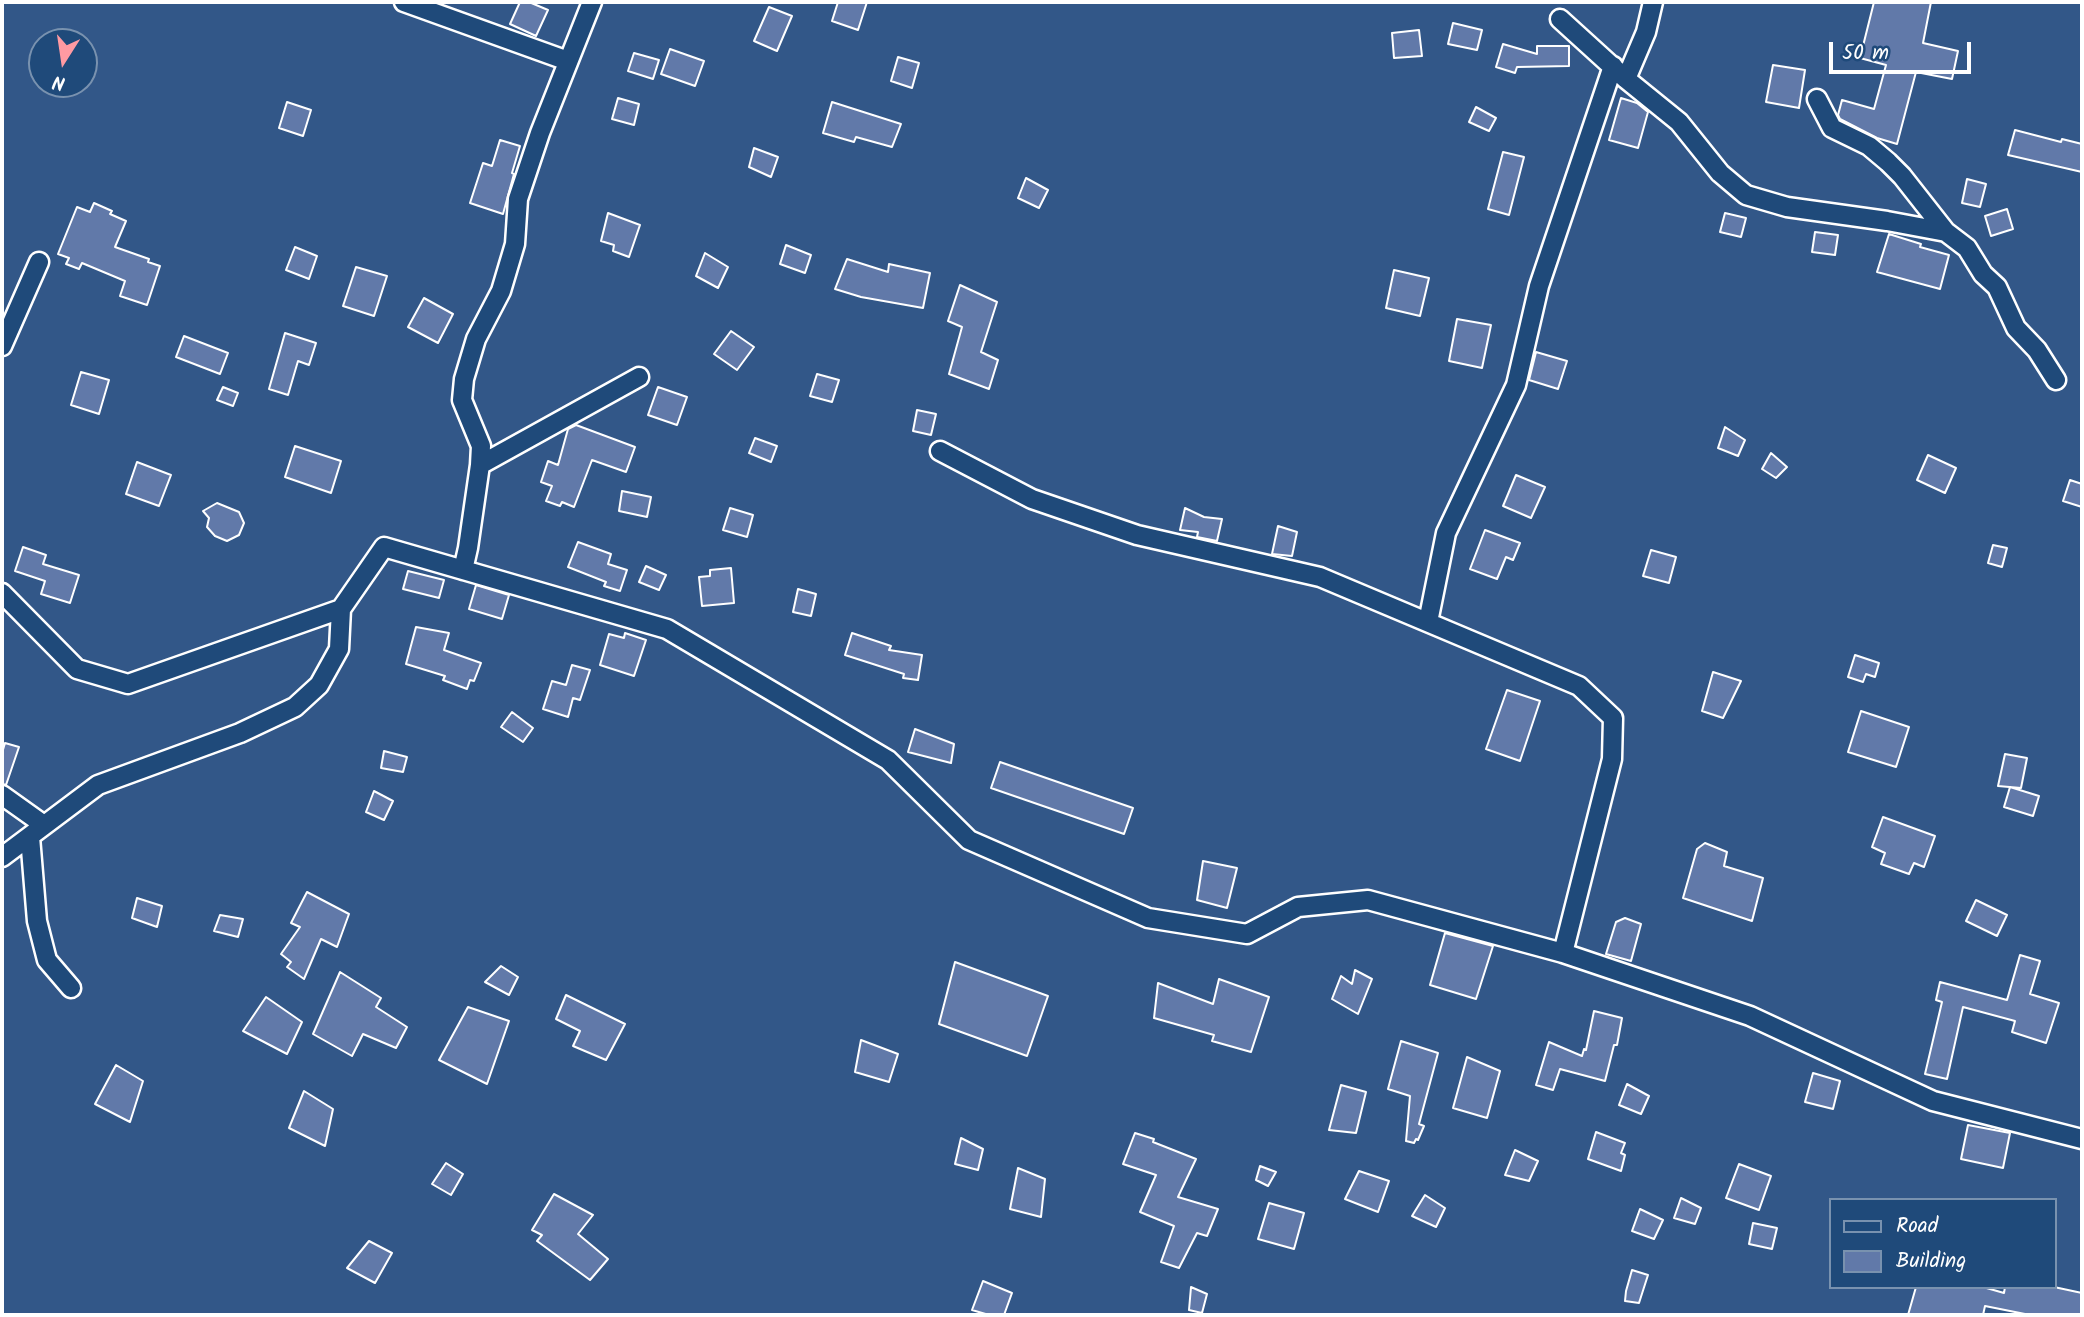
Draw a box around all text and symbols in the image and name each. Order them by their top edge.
north arrow [28,28,98,98]
scale bar [1832,28,1974,72]
text: 50 m [1842,37,1889,70]
text: N [50,66,68,98]
legend [1828,1198,2056,1289]
text: Road [1896,1210,1938,1243]
text: Building [1896,1245,1966,1278]

